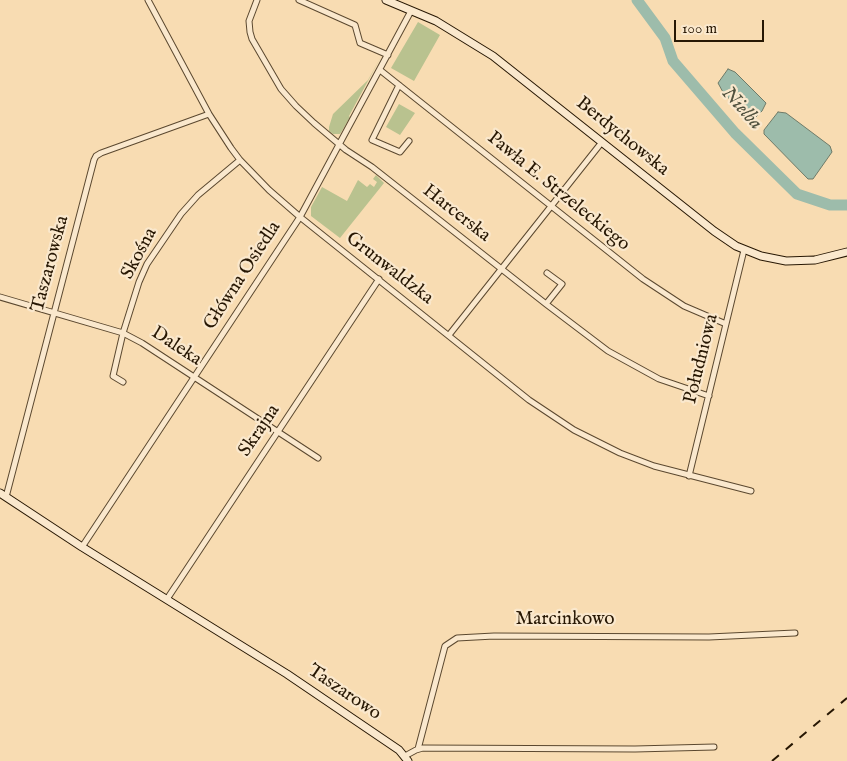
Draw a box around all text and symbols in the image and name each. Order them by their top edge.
scale bar [677,10,767,42]
text: 100 m [682,19,717,38]
water label: Nielba [715,82,767,136]
street label: Berdychowska [571,93,673,181]
street label: Pawła E. Strzeleckiego [482,127,634,257]
street label: Harcerska [417,180,495,248]
street label: Taszarowska [27,213,75,315]
street label: Główna Osiedla [199,217,287,335]
street label: Skośna [117,224,163,284]
street label: Grunwaldzka [341,228,437,310]
street label: Południowa [680,312,724,406]
street label: Daleka [146,322,206,372]
street label: Skrajna [234,401,286,461]
street label: Marcinkowo [515,609,615,631]
street label: Taszarowo [303,660,385,726]

